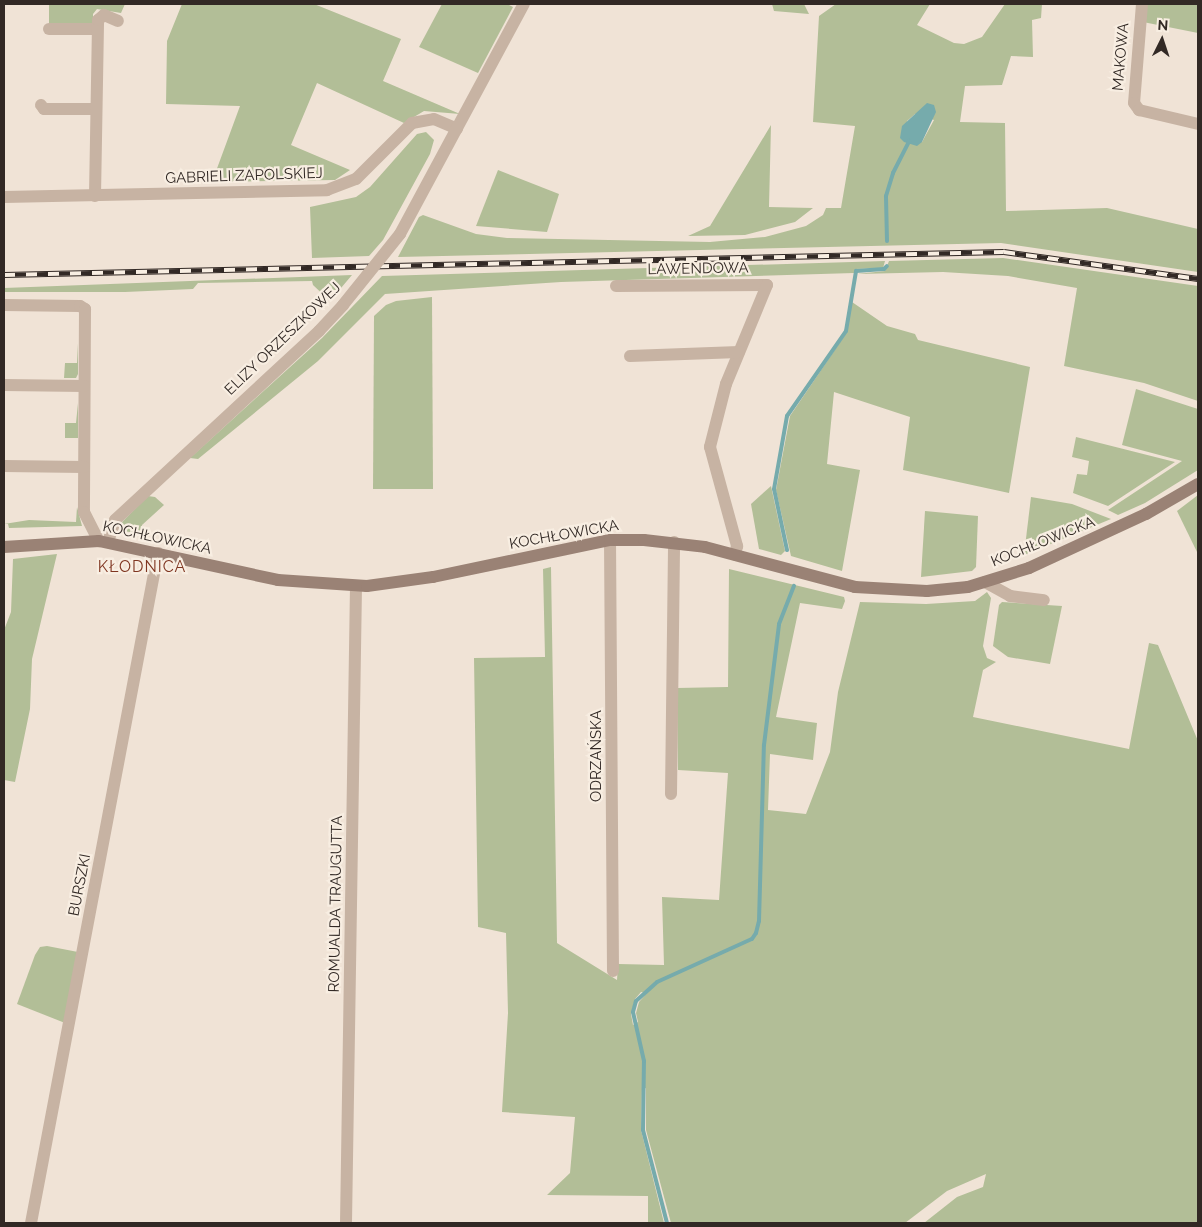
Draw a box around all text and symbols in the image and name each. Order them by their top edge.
north arrow [1137,15,1187,65]
text: N [1157,17,1169,33]
street label: MAKOWA [1109,22,1133,92]
street label: GABRIELI ZAPOLSKIEJ [165,164,323,188]
street label: LAWENDOWA [647,259,749,279]
street label: ELIZY ORZESZKOWEJ [221,279,345,399]
street label: KOCHŁOWICKA [988,513,1098,571]
street label: KOCHŁOWICKA [508,517,620,553]
street label: KOCHŁOWICKA [101,518,213,558]
district label: KŁODNICA [97,557,187,577]
street label: ODRZAŃSKA [588,710,606,802]
street label: ROMUALDA TRAUGUTTA [325,815,347,993]
street label: BURSZKI [65,852,95,918]

